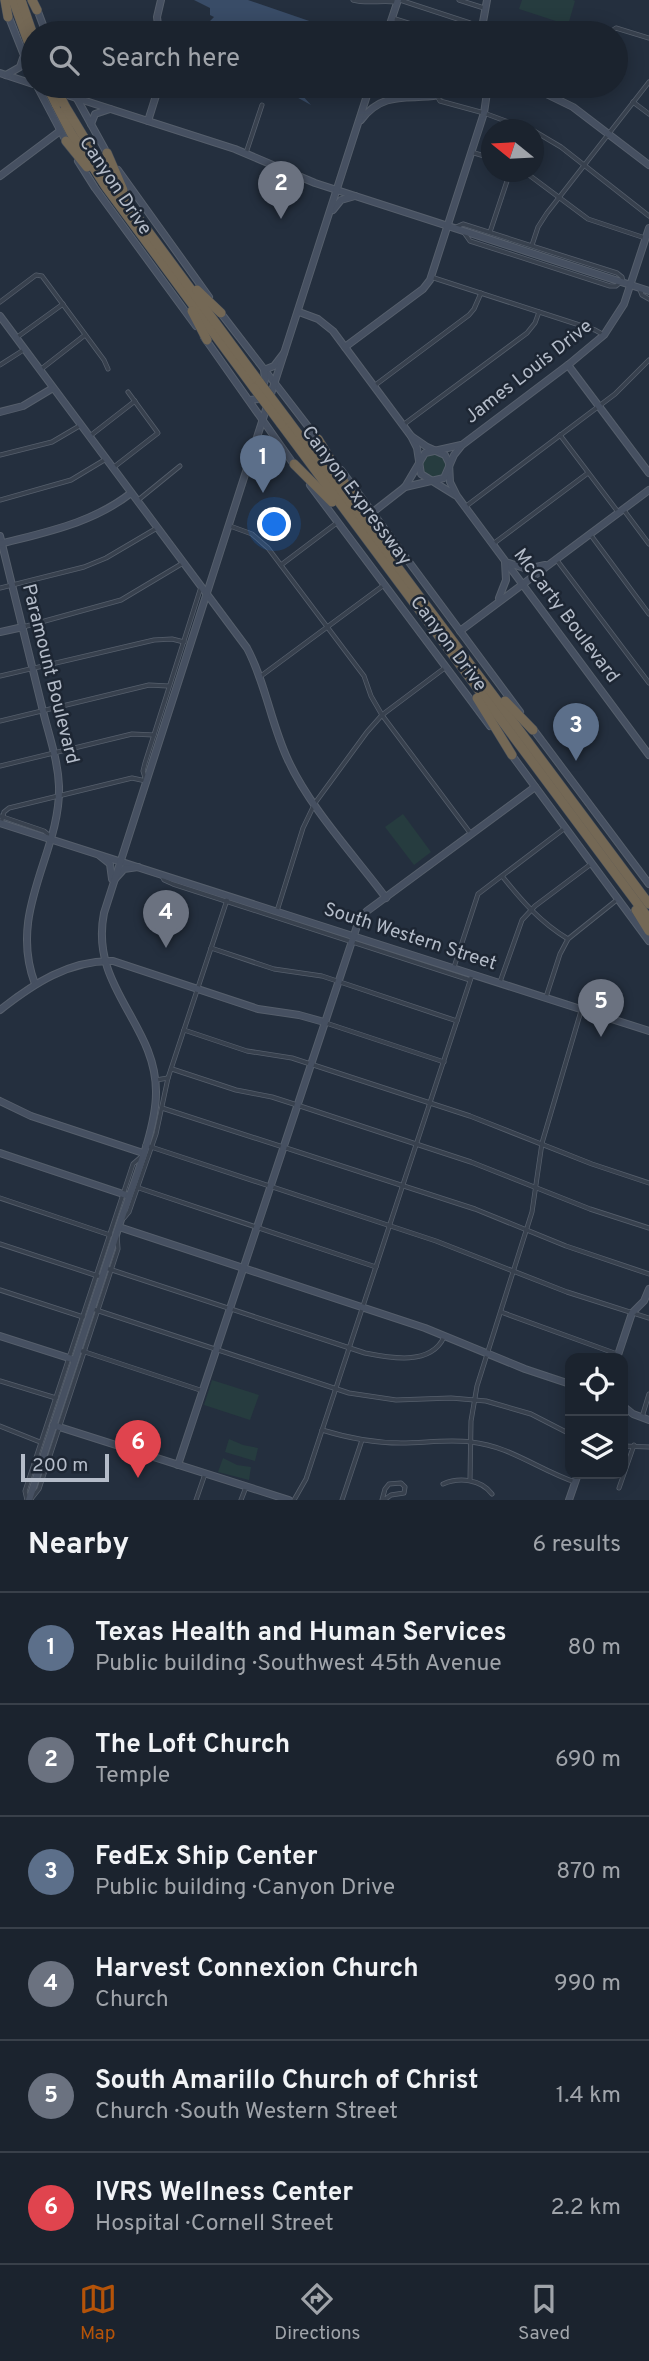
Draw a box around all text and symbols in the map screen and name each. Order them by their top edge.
search box [21,21,628,98]
icon: search [45,41,83,79]
text: Search here [101,43,240,76]
north arrow [481,119,544,182]
street label: Canyon Drive [73,132,157,240]
pin: 2 [258,161,304,219]
street label: James Louis Drive [460,315,598,429]
street label: Canyon Expressway [296,421,416,571]
pin: 1 [240,435,286,493]
your location [257,507,291,541]
street label: McCarty Boulevard [508,544,624,688]
street label: Paramount Boulevard [16,581,84,767]
street label: Canyon Drive [404,591,492,697]
pin: 3 [553,703,599,761]
pin: 4 [143,890,189,948]
street label: South Western Street [320,898,500,976]
pin: 5 [578,979,624,1037]
map controls [565,1353,628,1479]
button: locate [565,1353,628,1416]
button: layers [565,1416,628,1479]
pin: 6 [115,1420,161,1478]
scale bar [21,1451,108,1483]
text: 200 m [32,1454,88,1478]
text: Nearby [28,1527,129,1564]
text: 6 results [533,1531,621,1560]
text: Texas Health and Human Services [95,1617,507,1650]
text: 1 [46,1634,56,1663]
text: 80 m [568,1634,621,1663]
text: Public building · Southwest 45th Avenue [95,1650,502,1679]
text: The Loft Church [95,1729,290,1762]
text: 2 [44,1746,58,1775]
text: 690 m [555,1746,621,1775]
text: Temple [95,1762,170,1791]
text: FedEx Ship Center [95,1841,317,1874]
text: 3 [44,1858,58,1887]
text: 870 m [556,1858,621,1887]
text: Public building · Canyon Drive [95,1874,395,1903]
text: Harvest Connexion Church [95,1953,419,1986]
text: 4 [44,1970,58,1999]
text: 990 m [554,1970,621,1999]
text: Church [95,1986,169,2015]
text: South Amarillo Church of Christ [95,2065,478,2098]
text: 5 [44,2082,58,2111]
text: 1.4 km [556,2082,621,2111]
text: Church · South Western Street [95,2098,398,2127]
text: IVRS Wellness Center [95,2177,353,2210]
text: 6 [44,2194,58,2223]
text: 2.2 km [550,2194,621,2223]
text: Hospital · Cornell Street [95,2210,334,2239]
tab: Map [79,2280,117,2346]
tab: Directions [274,2280,361,2346]
tab: Saved [518,2280,570,2346]

